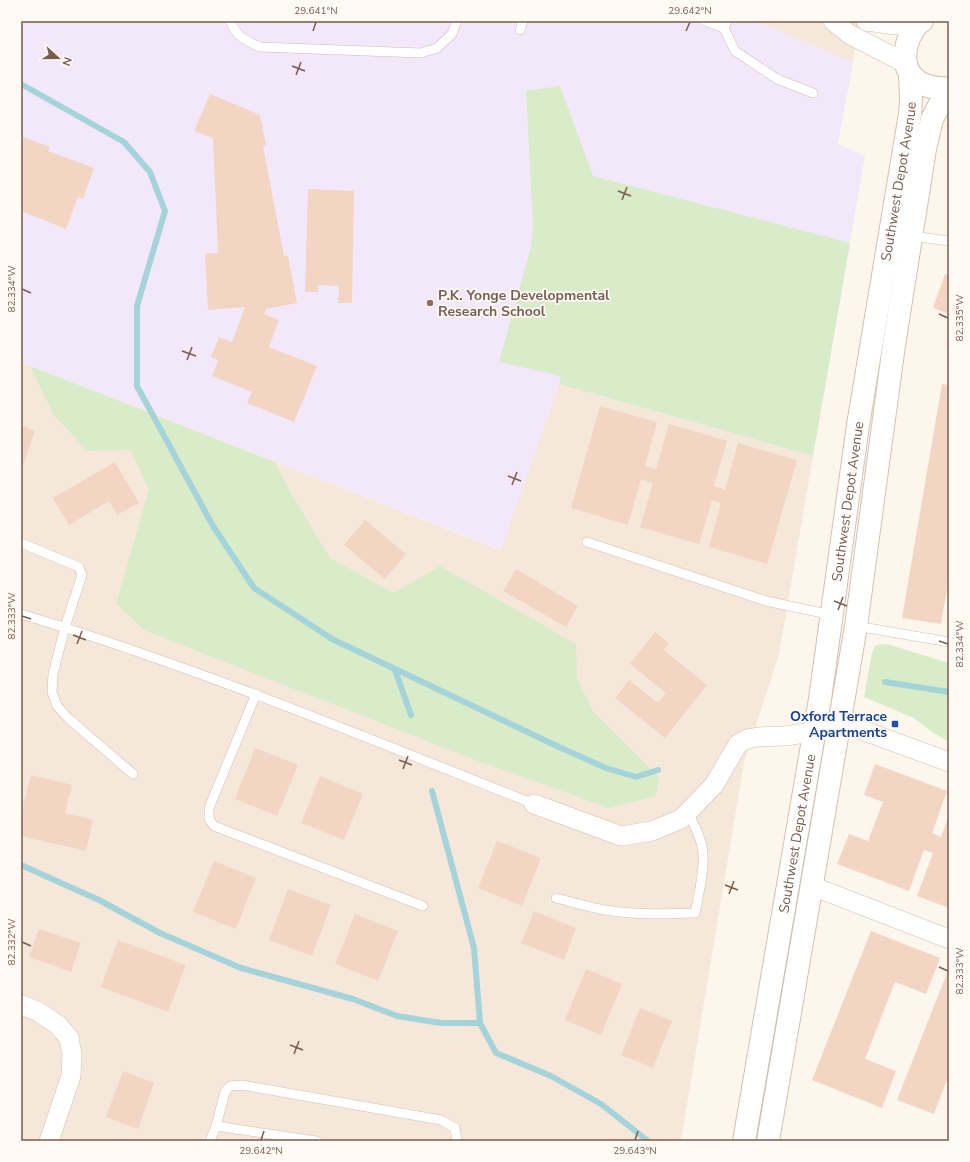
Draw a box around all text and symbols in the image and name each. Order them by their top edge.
text: 29.641°N [294,4,338,18]
text: 29.642°N [668,4,712,18]
north arrow [38,38,78,78]
text: N [58,55,75,68]
street label: Southwest Depot Avenue [876,101,920,263]
text: 82.334°W [5,265,19,313]
place label: P.K. Yonge Developmental Research School [438,286,610,321]
text: 82.335°W [953,294,967,342]
marker: P.K. Yonge Developmental Research School [425,298,435,308]
street label: Southwest Depot Avenue [827,420,868,583]
text: 82.333°W [5,592,19,640]
text: 82.334°W [953,620,967,668]
place label: Oxford Terrace Apartments [790,707,887,742]
marker: Oxford Terrace Apartments [890,719,900,729]
street label: Southwest Depot Avenue [774,752,820,915]
text: 82.332°W [5,918,19,966]
text: 82.333°W [953,947,967,995]
text: 29.642°N [239,1144,283,1158]
text: 29.643°N [613,1144,657,1158]

